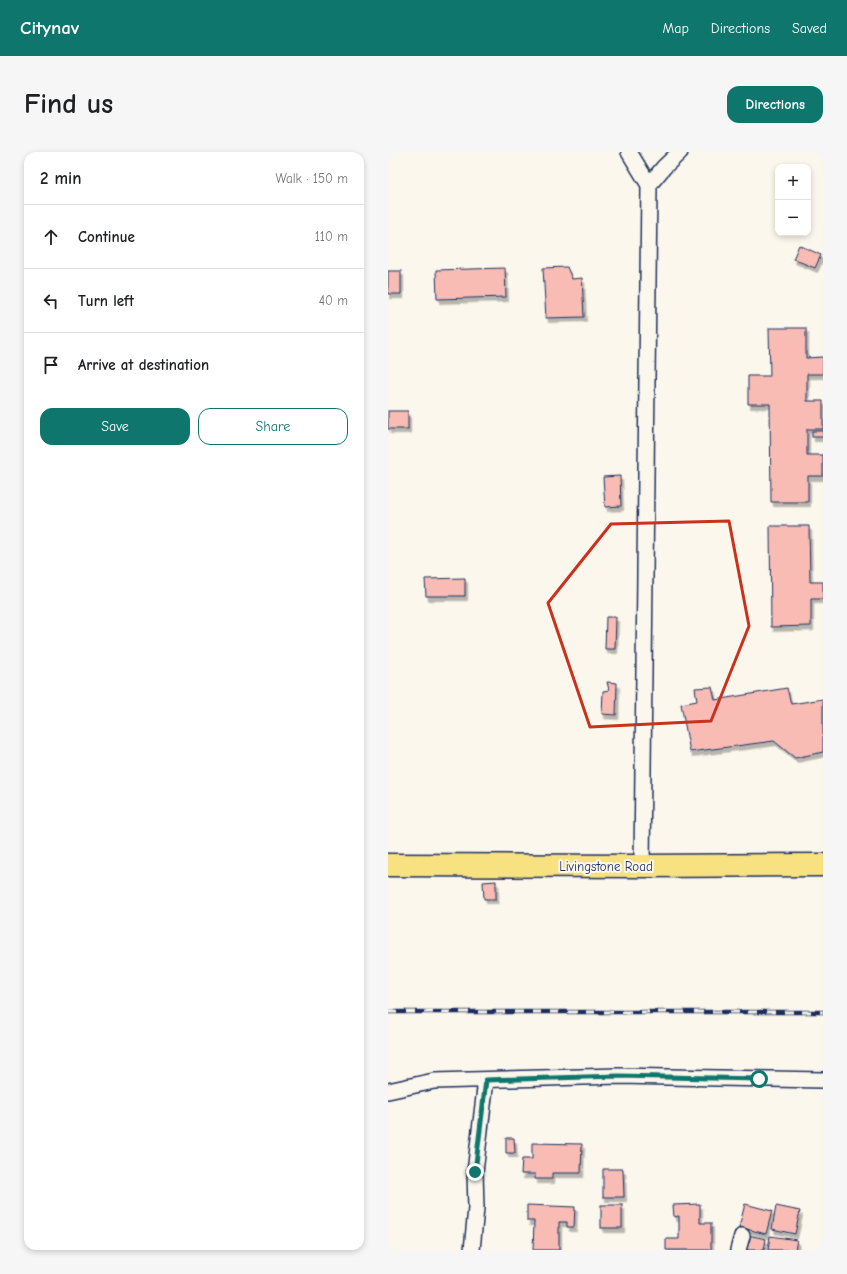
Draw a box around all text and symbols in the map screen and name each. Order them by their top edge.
text: Citynav [20,17,79,39]
text: Map [662,20,689,37]
text: Directions [711,20,770,37]
text: Saved [792,20,827,37]
button: Directions [727,86,823,123]
text: Find us [24,88,113,120]
map controls [775,164,811,236]
button: + [775,164,811,200]
text: 2 min [40,169,81,188]
text: Walk · 150 m [276,171,348,186]
button: − [775,200,811,236]
icon: ahead [40,226,62,248]
text: Continue [78,228,135,246]
text: 110 m [315,229,348,244]
icon: left [40,290,62,312]
text: Turn left [78,292,134,310]
text: 40 m [319,293,348,308]
icon: arrive [40,354,62,376]
text: Arrive at destination [78,356,209,374]
button: Save [40,408,190,445]
button: Share [198,408,348,445]
street label: Livingstone Road [559,859,653,874]
route start [750,1070,768,1088]
route end [466,1163,484,1181]

